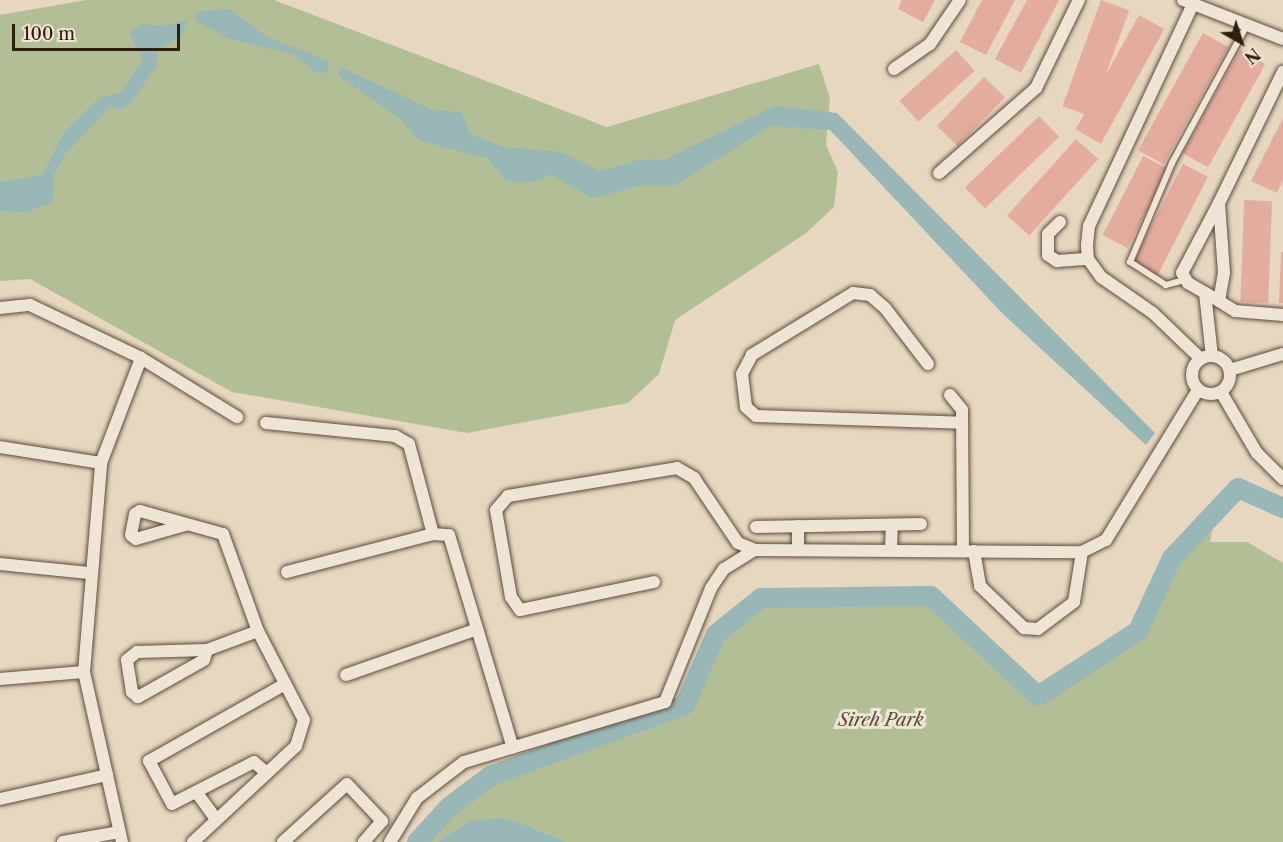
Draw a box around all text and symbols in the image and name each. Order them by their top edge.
scale bar [15,12,183,50]
north arrow [1211,12,1271,72]
text: 100 m [23,23,75,45]
text: N [1241,44,1264,68]
park label: Sireh Park [838,709,924,731]

